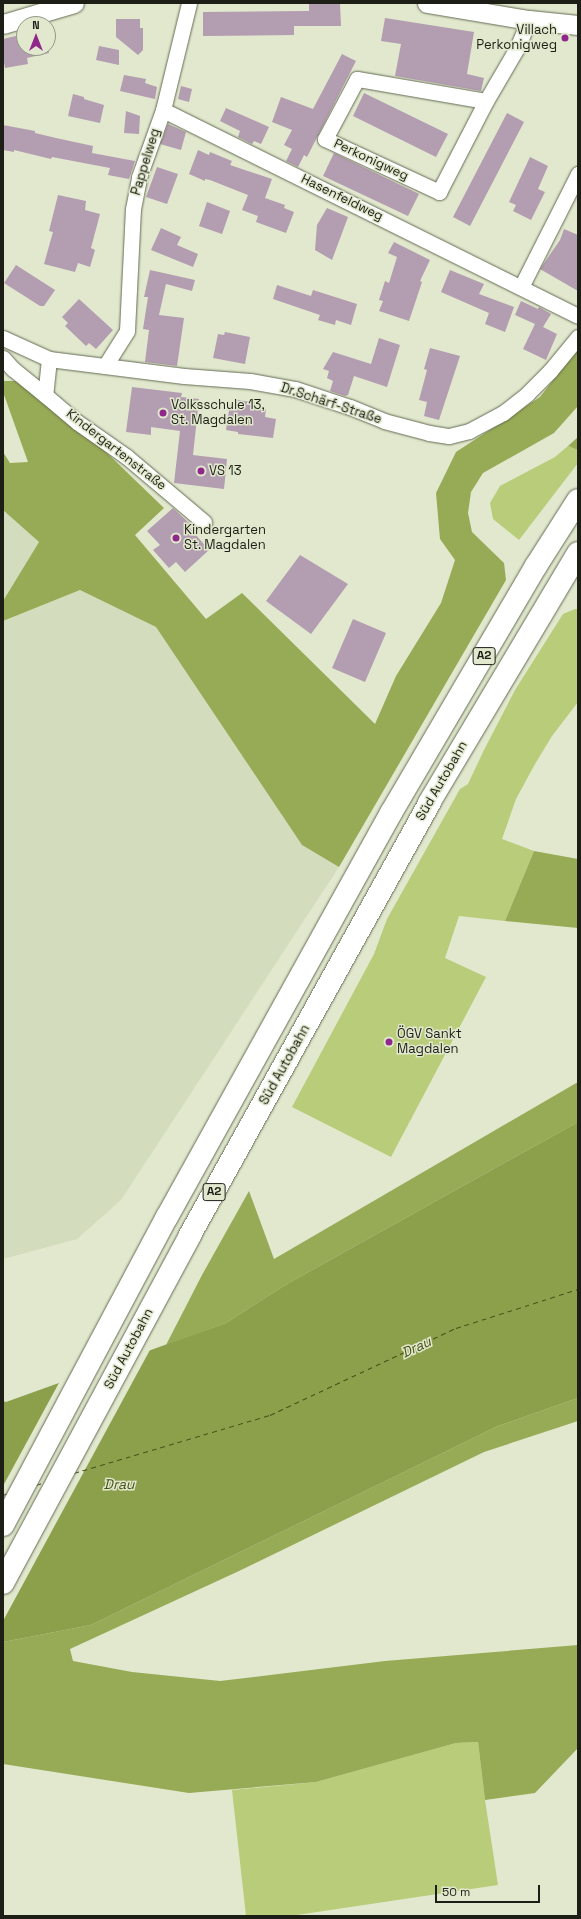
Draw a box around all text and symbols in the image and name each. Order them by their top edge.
north arrow [16,16,56,56]
text: N [32,18,40,32]
place label: Villach Perkonigweg [476,23,557,54]
marker: Villach Perkonigweg [560,33,570,43]
street label: Pappelweg [128,127,164,197]
street label: Perkonigweg [331,136,411,184]
street label: Hasenfeldweg [298,171,386,225]
street label: Dr.Schärf-Straße [278,380,384,428]
place label: Volksschule 13, St. Magdalen [171,398,265,429]
street label: Kindergartenstraße [63,406,169,494]
marker: Volksschule 13, St. Magdalen [158,408,168,418]
place label: VS 13 [209,463,242,479]
marker: VS 13 [196,466,206,476]
place label: Kindergarten St. Magdalen [184,523,266,554]
marker: Kindergarten St. Magdalen [171,533,181,543]
road number: A2 [472,646,496,666]
street label: Süd Autobahn [413,738,471,824]
street label: Süd Autobahn [257,1022,313,1108]
place label: ÖGV Sankt Magdalen [397,1027,462,1058]
marker: ÖGV Sankt Magdalen [384,1037,394,1047]
road number: A2 [202,1182,226,1202]
street label: Süd Autobahn [101,1306,157,1392]
water label: Drau [399,1333,433,1361]
water label: Drau [104,1476,134,1492]
scale bar [437,1877,542,1903]
text: 50 m [442,1884,470,1900]

